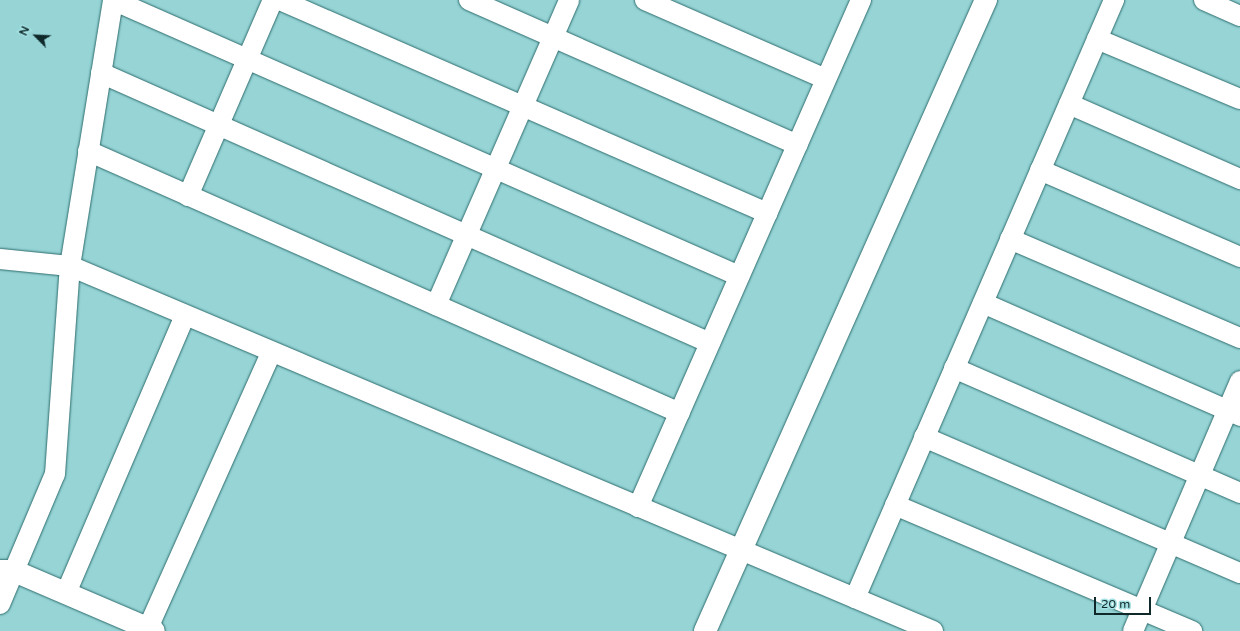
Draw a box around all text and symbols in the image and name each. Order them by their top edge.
north arrow [16,16,56,56]
text: N [17,24,32,38]
scale bar [1096,589,1153,615]
text: 20 m [1101,597,1130,611]

